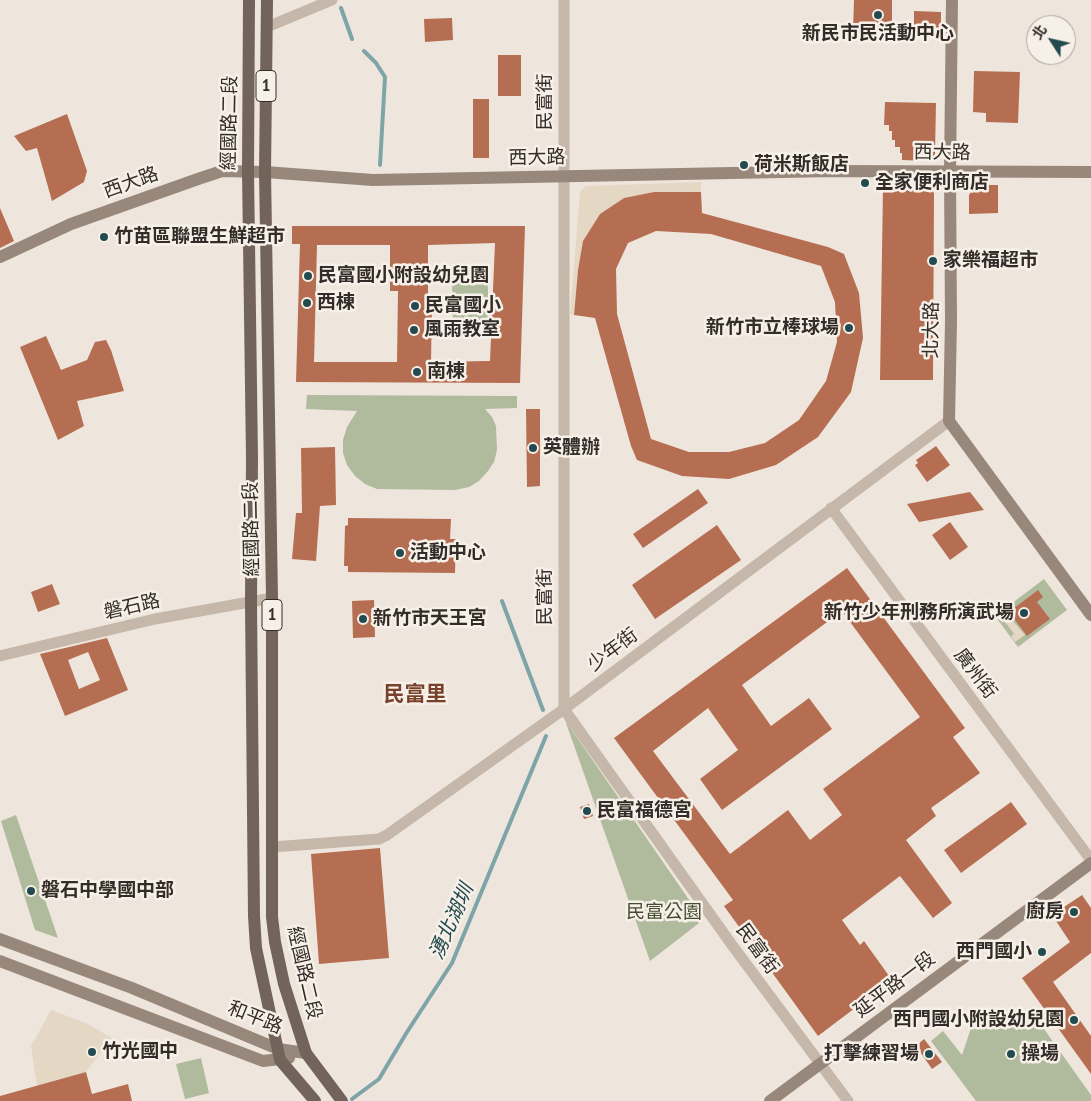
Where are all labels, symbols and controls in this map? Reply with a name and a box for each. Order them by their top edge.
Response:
marker: 新民市民活動中心 [872,9,884,21]
north arrow [1026,15,1076,65]
text: 北 [1028,21,1051,43]
place label: 新民市民活動中心 [802,23,954,45]
road number: 1 [256,70,276,102]
street label: 民富街 [535,74,557,130]
street label: 經國路二段 [218,75,242,171]
street label: 西大路 [913,141,971,165]
street label: 西大路 [508,146,566,170]
place label: 荷米斯飯店 [754,154,849,176]
marker: 荷米斯飯店 [738,159,750,171]
street label: 西大路 [100,163,162,203]
place label: 全家便利商店 [875,172,989,194]
marker: 全家便利商店 [859,177,871,189]
place label: 竹苗區聯盟生鮮超市 [114,226,285,248]
marker: 竹苗區聯盟生鮮超市 [98,231,110,243]
place label: 家樂福超市 [943,250,1038,272]
marker: 家樂福超市 [927,255,939,267]
place label: 民富國小附設幼兒園 [318,265,489,287]
marker: 民富國小附設幼兒園 [302,270,314,282]
place label: 西棟 [317,292,355,314]
place label: 民富國小 [425,295,501,317]
marker: 西棟 [301,297,313,309]
marker: 民富國小 [409,300,421,312]
street label: 北大路 [920,301,944,359]
place label: 新竹市立棒球場 [706,317,839,339]
place label: 風雨教室 [424,319,500,341]
marker: 新竹市立棒球場 [843,322,855,334]
marker: 風雨教室 [408,324,420,336]
place label: 南棟 [427,361,465,383]
marker: 南棟 [411,366,423,378]
place label: 英體辦 [543,437,600,459]
marker: 英體辦 [527,442,539,454]
street label: 經國路二段 [240,481,264,577]
place label: 活動中心 [410,542,486,564]
marker: 活動中心 [394,547,406,559]
street label: 民富街 [535,569,557,625]
street label: 磐石路 [102,589,162,625]
road number: 1 [262,600,282,630]
place label: 新竹少年刑務所演武場 [824,602,1014,624]
marker: 新竹少年刑務所演武場 [1018,607,1030,619]
place label: 新竹市天王宮 [373,608,487,630]
marker: 新竹市天王宮 [357,613,369,625]
street label: 少年街 [583,624,643,676]
street label: 廣州街 [949,644,1001,704]
district label: 民富里 [384,682,446,708]
place label: 民富福德宮 [597,800,692,822]
marker: 民富福德宮 [581,805,593,817]
place label: 磐石中學國中部 [41,880,174,902]
water label: 湧北湖圳 [425,881,479,963]
marker: 磐石中學國中部 [25,885,37,897]
place label: 廚房 [1026,901,1064,923]
park label: 民富公園 [626,902,702,924]
marker: 廚房 [1068,906,1080,918]
street label: 民富街 [731,919,783,979]
street label: 經國路二段 [282,924,326,1022]
place label: 西門國小 [956,941,1032,963]
marker: 西門國小 [1036,946,1048,958]
street label: 延平路一段 [850,947,940,1023]
street label: 和平路 [224,997,286,1039]
place label: 西門國小附設幼兒園 [893,1009,1064,1031]
marker: 西門國小附設幼兒園 [1068,1014,1080,1026]
place label: 竹光國中 [102,1041,178,1063]
place label: 打擊練習場 [824,1043,919,1065]
place label: 操場 [1021,1043,1059,1065]
marker: 竹光國中 [86,1046,98,1058]
marker: 打擊練習場 [923,1048,935,1060]
marker: 操場 [1005,1048,1017,1060]

